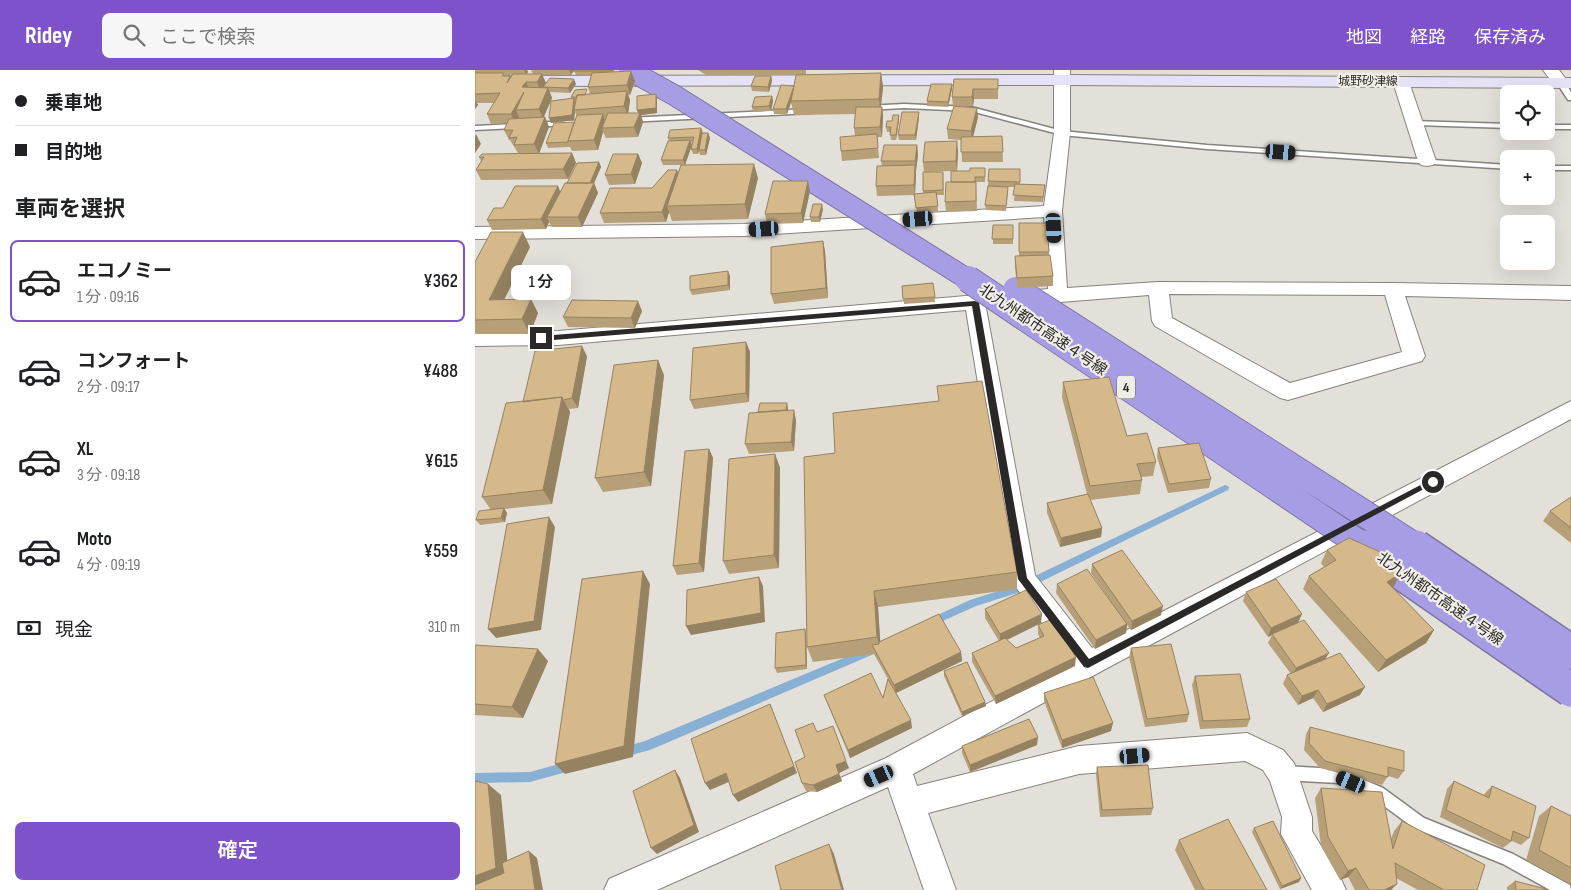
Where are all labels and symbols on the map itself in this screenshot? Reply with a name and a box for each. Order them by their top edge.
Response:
street label: 城野砂津線 [1338,74,1398,89]
car [1265,143,1296,161]
car [902,210,933,228]
car [1045,213,1062,243]
car [748,221,779,237]
callout: 1 分 [511,266,571,300]
street label: 北九州都市高速４号線 [976,280,1110,380]
route end [530,327,552,349]
road number: 4 [1117,376,1135,398]
route start [1422,471,1444,493]
street label: 北九州都市高速４号線 [1373,548,1507,650]
car [1119,747,1150,765]
car [862,763,895,789]
car [1334,769,1367,795]

